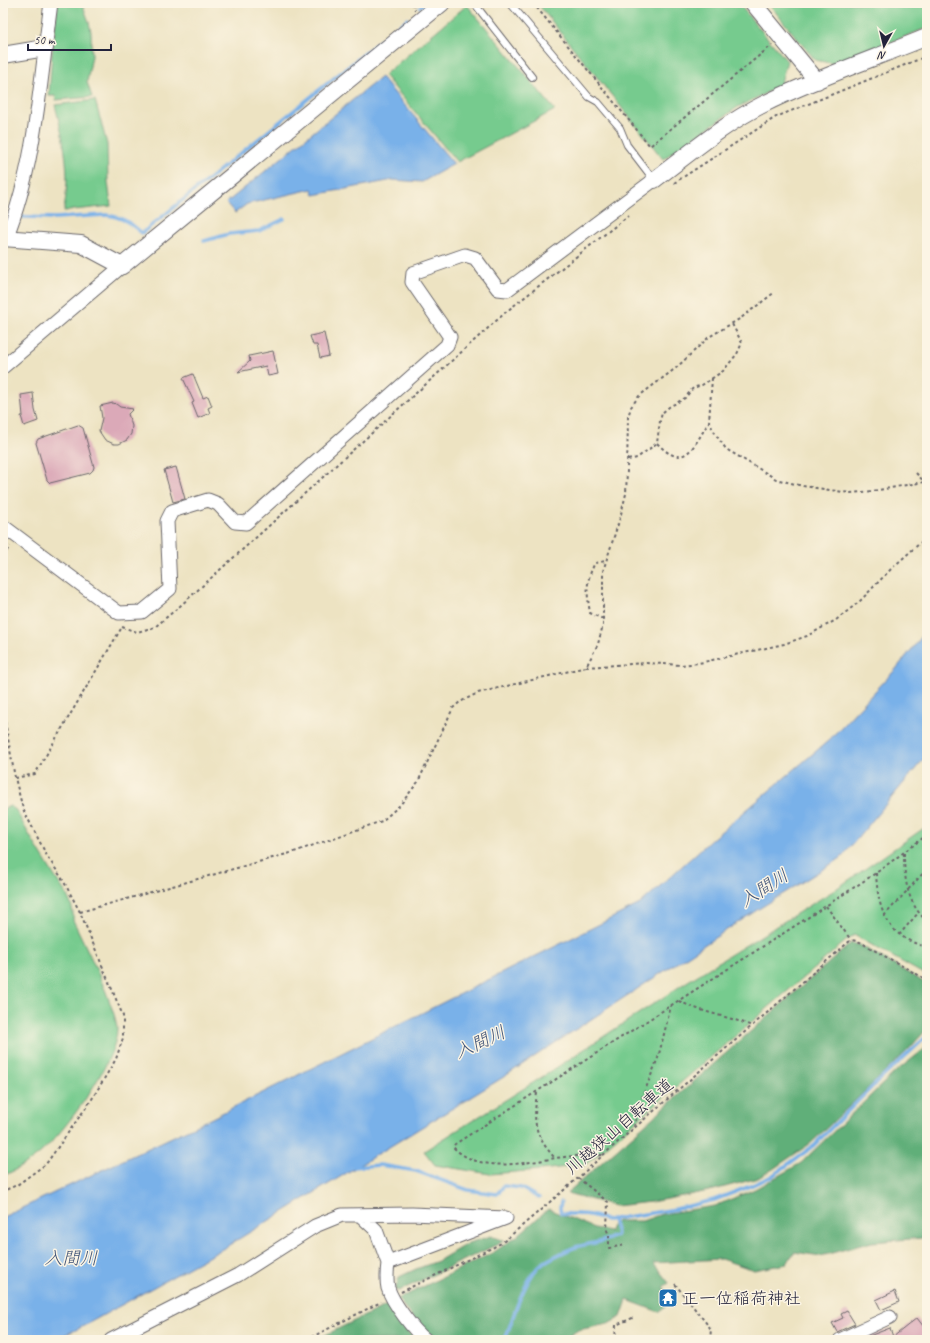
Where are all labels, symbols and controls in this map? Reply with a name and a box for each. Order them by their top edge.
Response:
scale bar [28,26,111,52]
north arrow [864,26,904,66]
text: 50 m [34,32,56,48]
text: N [876,48,887,63]
water label: 入間川 [735,864,793,912]
water label: 入間川 [451,1021,509,1063]
street label: 川越狭山自転車道 [561,1074,678,1179]
water label: 入間川 [44,1247,98,1269]
temple icon: 正一位稲荷神社 [657,1287,679,1309]
place label: 正一位稲荷神社 [682,1288,801,1309]

